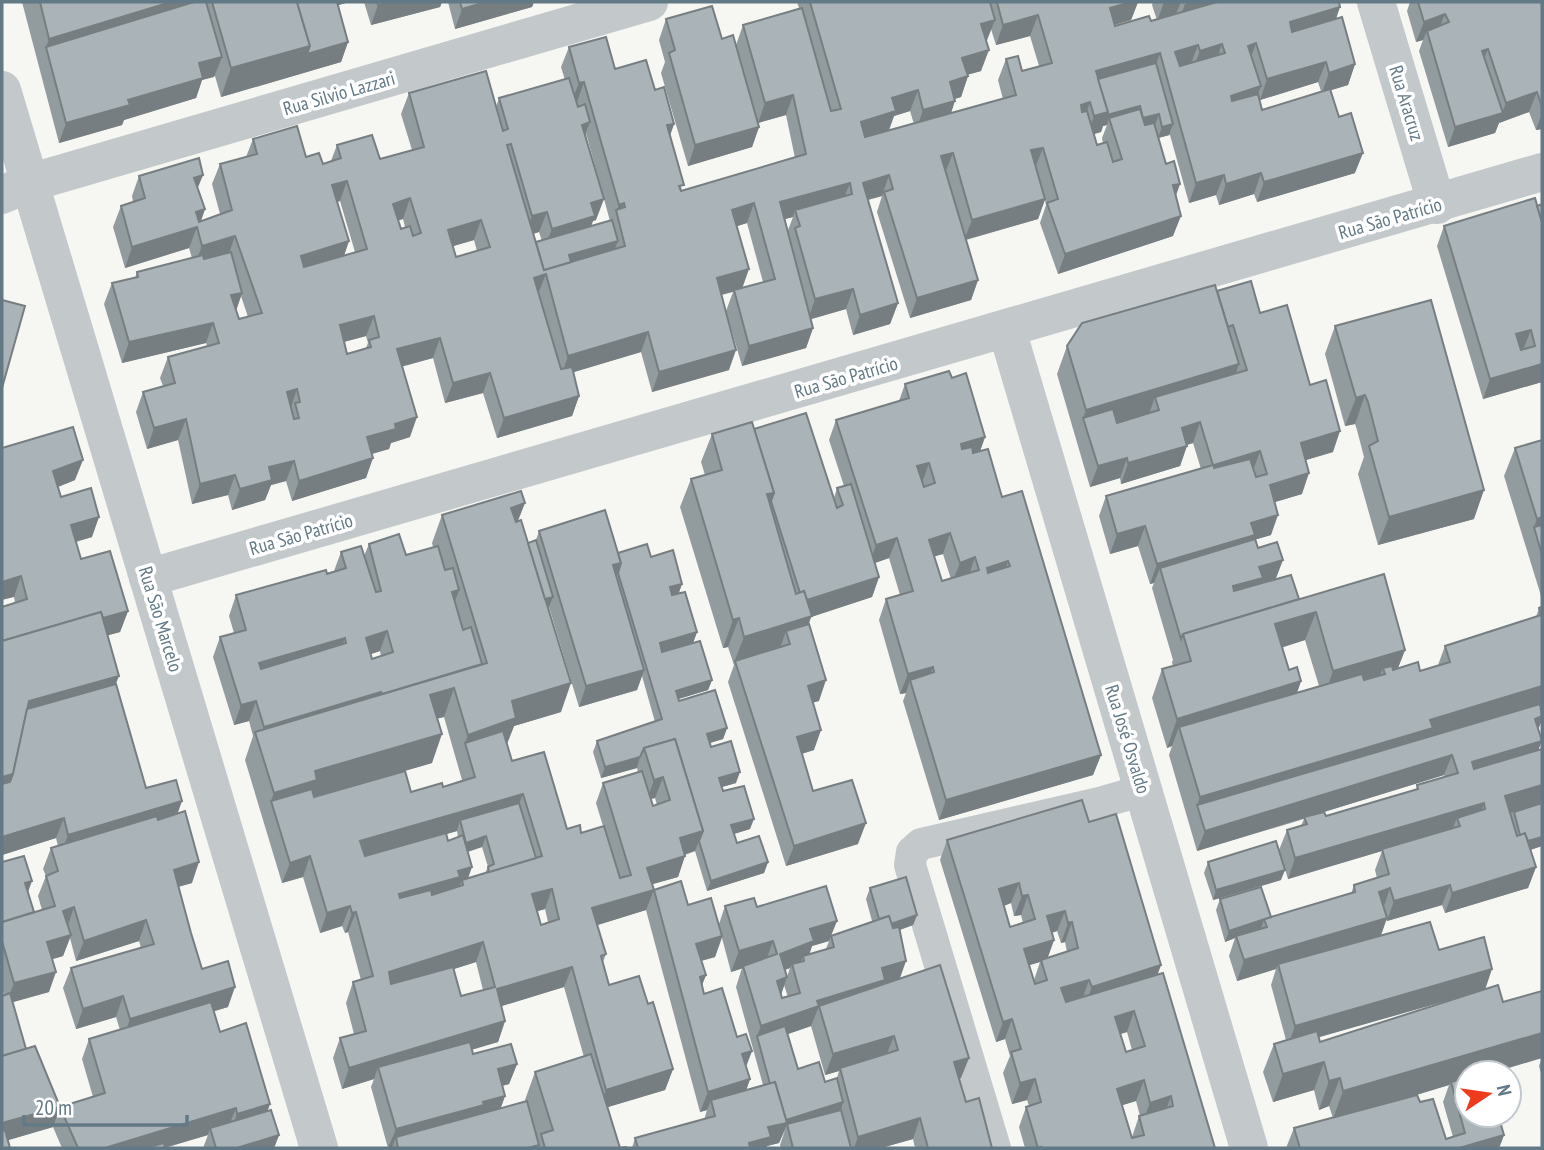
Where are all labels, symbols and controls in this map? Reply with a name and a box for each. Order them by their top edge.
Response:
street label: Rua Aracruz [1384,63,1430,144]
street label: Rua Silvio Lazzari [280,66,398,120]
street label: Rua São Patrício [1336,192,1444,244]
street label: Rua São Patrício [792,351,900,403]
street label: Rua São Patrício [247,508,355,560]
street label: Rua São Marcelo [134,563,188,675]
street label: Rua José Osvaldo [1100,682,1156,796]
north arrow [1453,1059,1523,1129]
text: N [1492,1082,1517,1098]
scale bar [24,1084,187,1128]
text: 20 m [35,1094,72,1121]

